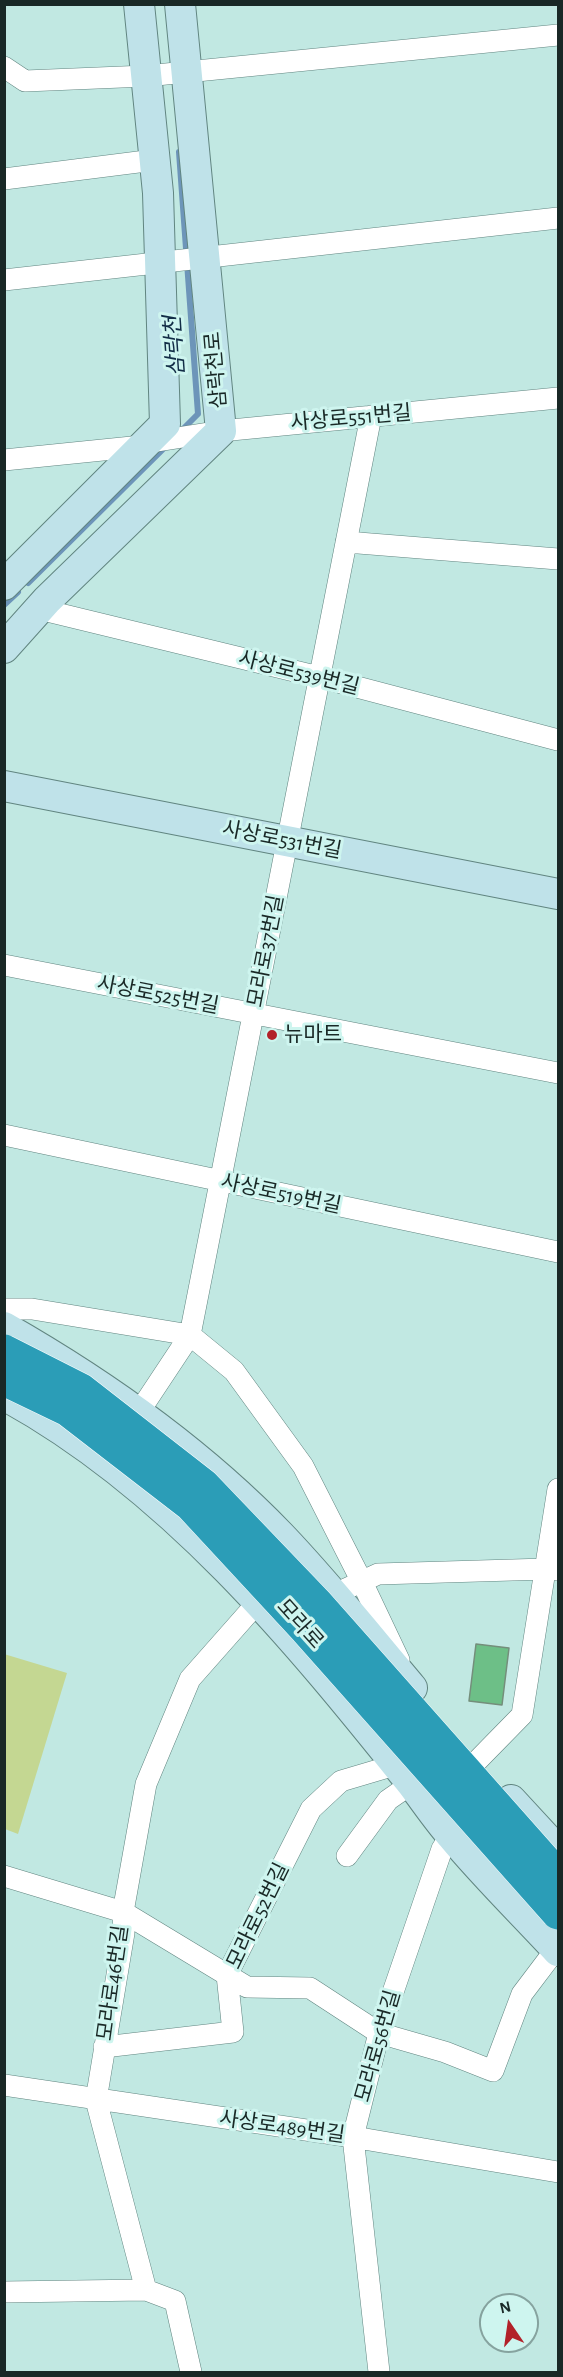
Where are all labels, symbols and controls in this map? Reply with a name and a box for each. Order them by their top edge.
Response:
water label: 삼락천 [160,315,190,377]
street label: 삼락천로 [200,330,232,410]
street label: 사상로551번길 [289,400,413,436]
street label: 사상로539번길 [236,646,362,700]
street label: 사상로531번길 [220,816,344,864]
street label: 모라로37번길 [243,893,289,1009]
street label: 사상로525번길 [95,971,221,1019]
place label: 뉴마트 [284,1022,342,1048]
marker: 뉴마트 [265,1028,279,1042]
street label: 사상로519번길 [218,1169,344,1219]
street label: 모라로 [271,1594,329,1654]
street label: 모라로52번길 [221,1859,295,1973]
street label: 모라로46번길 [92,1924,134,2042]
street label: 모라로56번길 [350,1987,406,2105]
street label: 사상로489번길 [218,2106,346,2148]
north arrow [479,2293,539,2353]
text: N [498,2298,513,2316]

